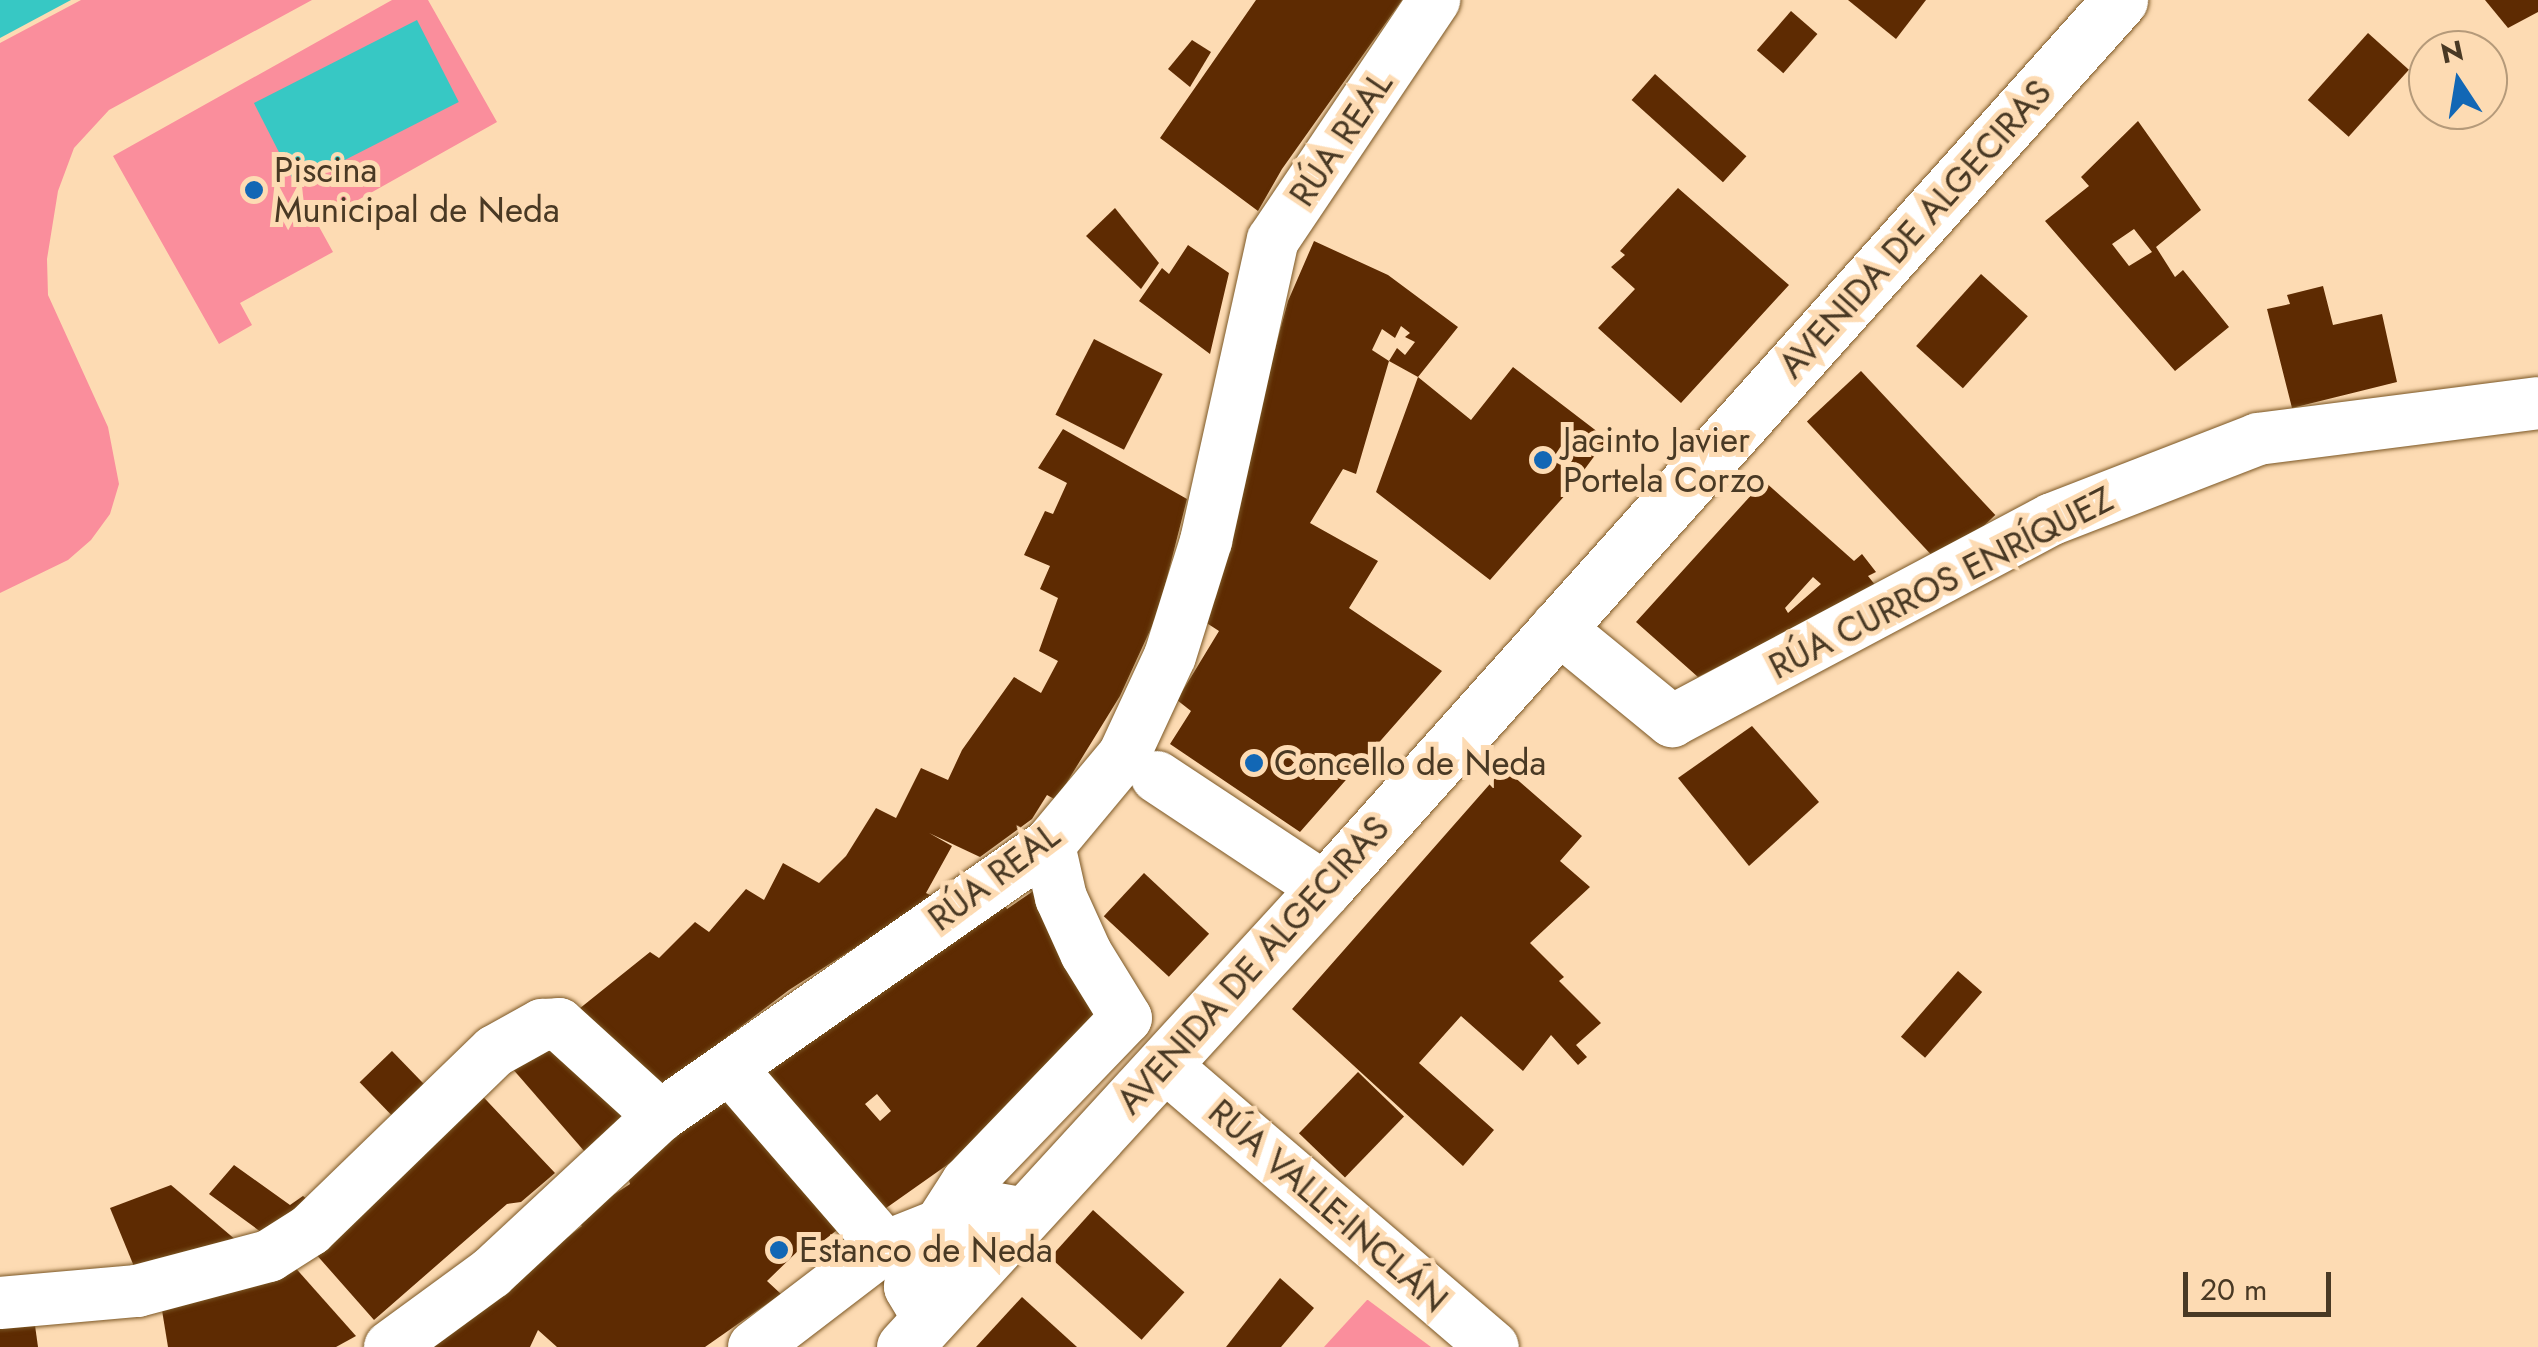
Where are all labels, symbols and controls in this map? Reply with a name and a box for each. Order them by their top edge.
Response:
north arrow [2408,30,2508,130]
text: N [2437,30,2467,74]
street label: RÚA REAL [1281,64,1401,214]
street label: AVENIDA DE ALGECIRAS [1770,71,2060,387]
place label: Piscina Municipal de Neda [274,149,560,231]
marker: Piscina Municipal de Neda [243,179,265,201]
place label: Jacinto Javier Portela Corzo [1563,419,1765,501]
marker: Jacinto Javier Portela Corzo [1532,449,1554,471]
street label: RÚA CURROS ENRÍQUEZ [1762,478,2120,688]
place label: Concello de Neda [1274,742,1546,784]
marker: Concello de Neda [1243,752,1265,774]
street label: AVENIDA DE ALGECIRAS [1108,807,1398,1123]
street label: RÚA REAL [920,814,1068,940]
street label: RÚA VALLE-INCLÁN [1200,1091,1456,1321]
place label: Estanco de Neda [799,1229,1053,1271]
marker: Estanco de Neda [768,1239,790,1261]
scale bar [2188,1252,2336,1314]
text: 20 m [2200,1268,2267,1311]

